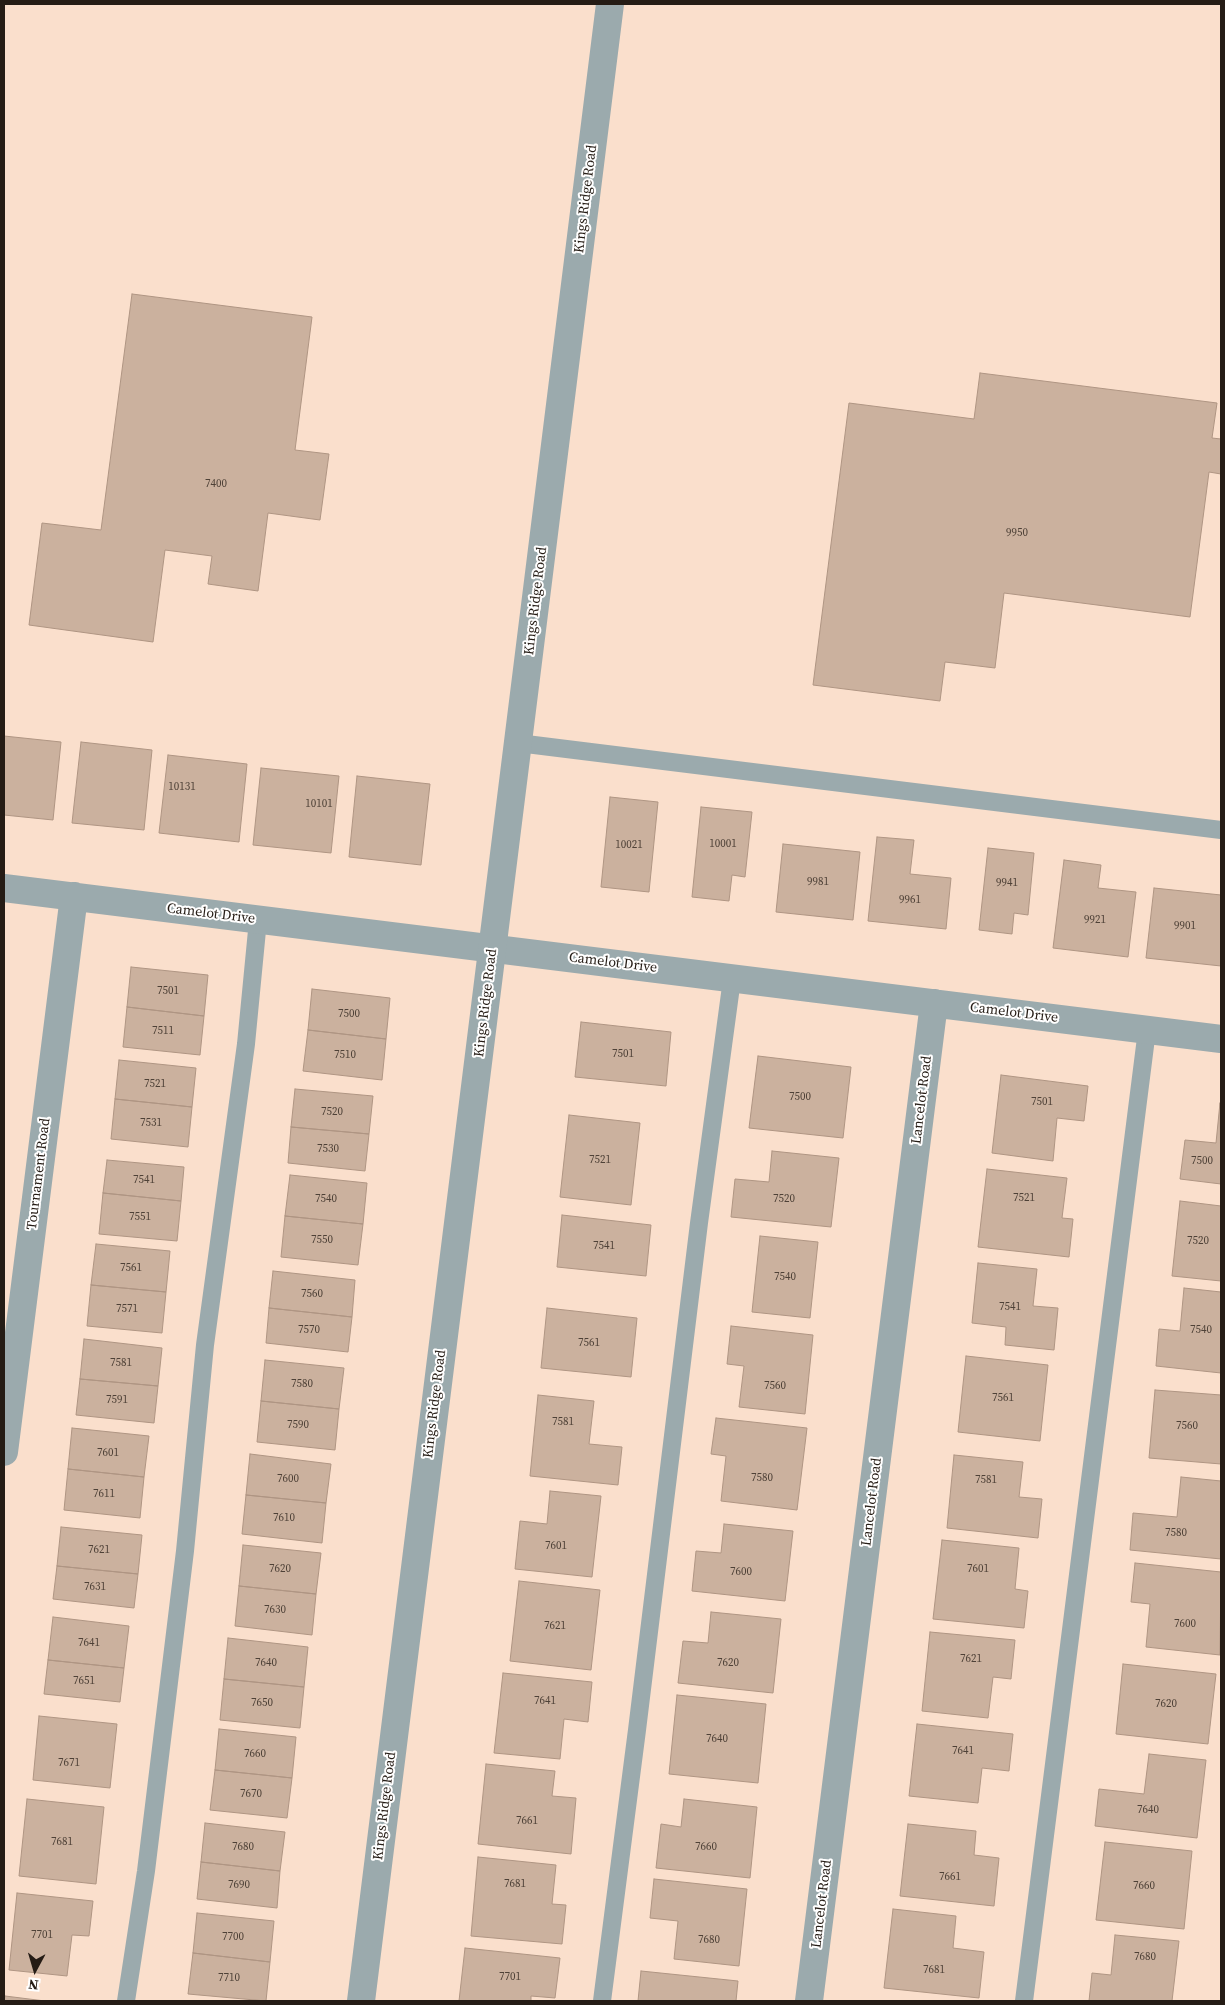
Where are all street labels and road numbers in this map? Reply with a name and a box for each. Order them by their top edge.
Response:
street label: Kings Ridge Road [571,144,601,254]
street label: Kings Ridge Road [521,546,551,656]
street label: Camelot Drive [166,900,256,928]
street label: Kings Ridge Road [471,948,501,1058]
street label: Camelot Drive [568,949,658,977]
street label: Camelot Drive [969,999,1059,1027]
street label: Lancelot Road [908,1055,936,1145]
street label: Tournament Road [24,1117,54,1231]
street label: Kings Ridge Road [420,1349,450,1459]
street label: Lancelot Road [858,1457,886,1547]
street label: Kings Ridge Road [370,1751,400,1861]
street label: Lancelot Road [808,1859,836,1949]

